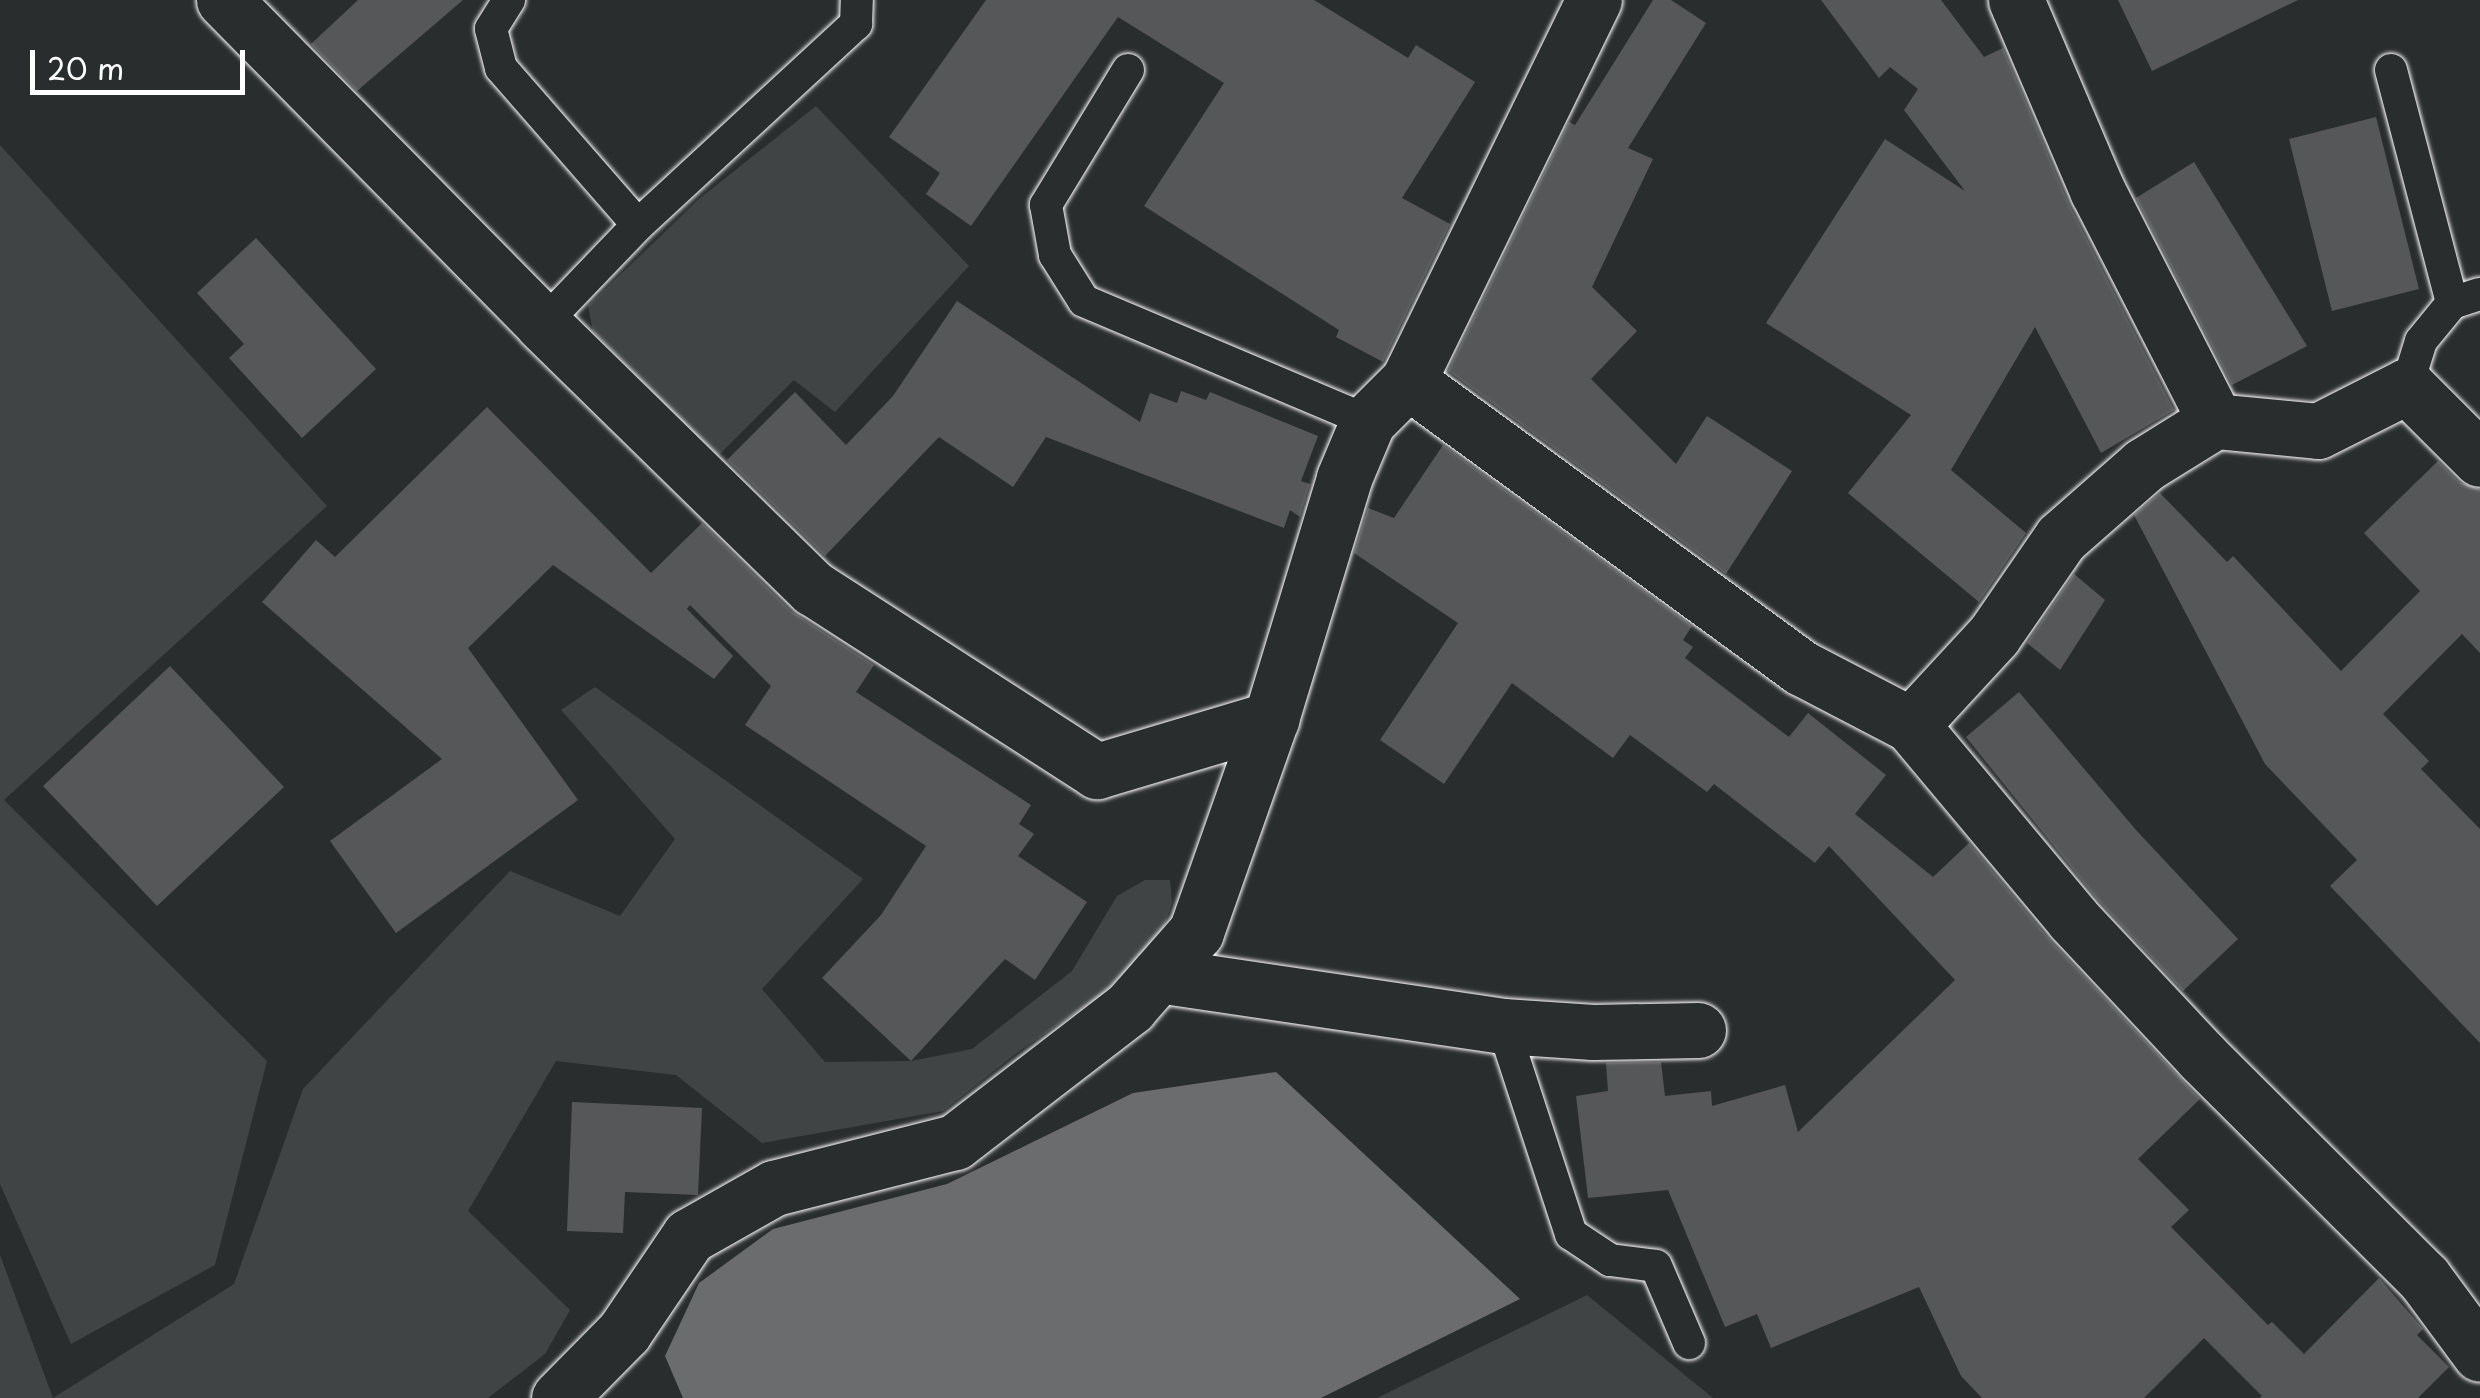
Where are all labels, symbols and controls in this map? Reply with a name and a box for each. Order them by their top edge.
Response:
scale bar [35,30,250,92]
text: 20 m [47,45,124,90]

